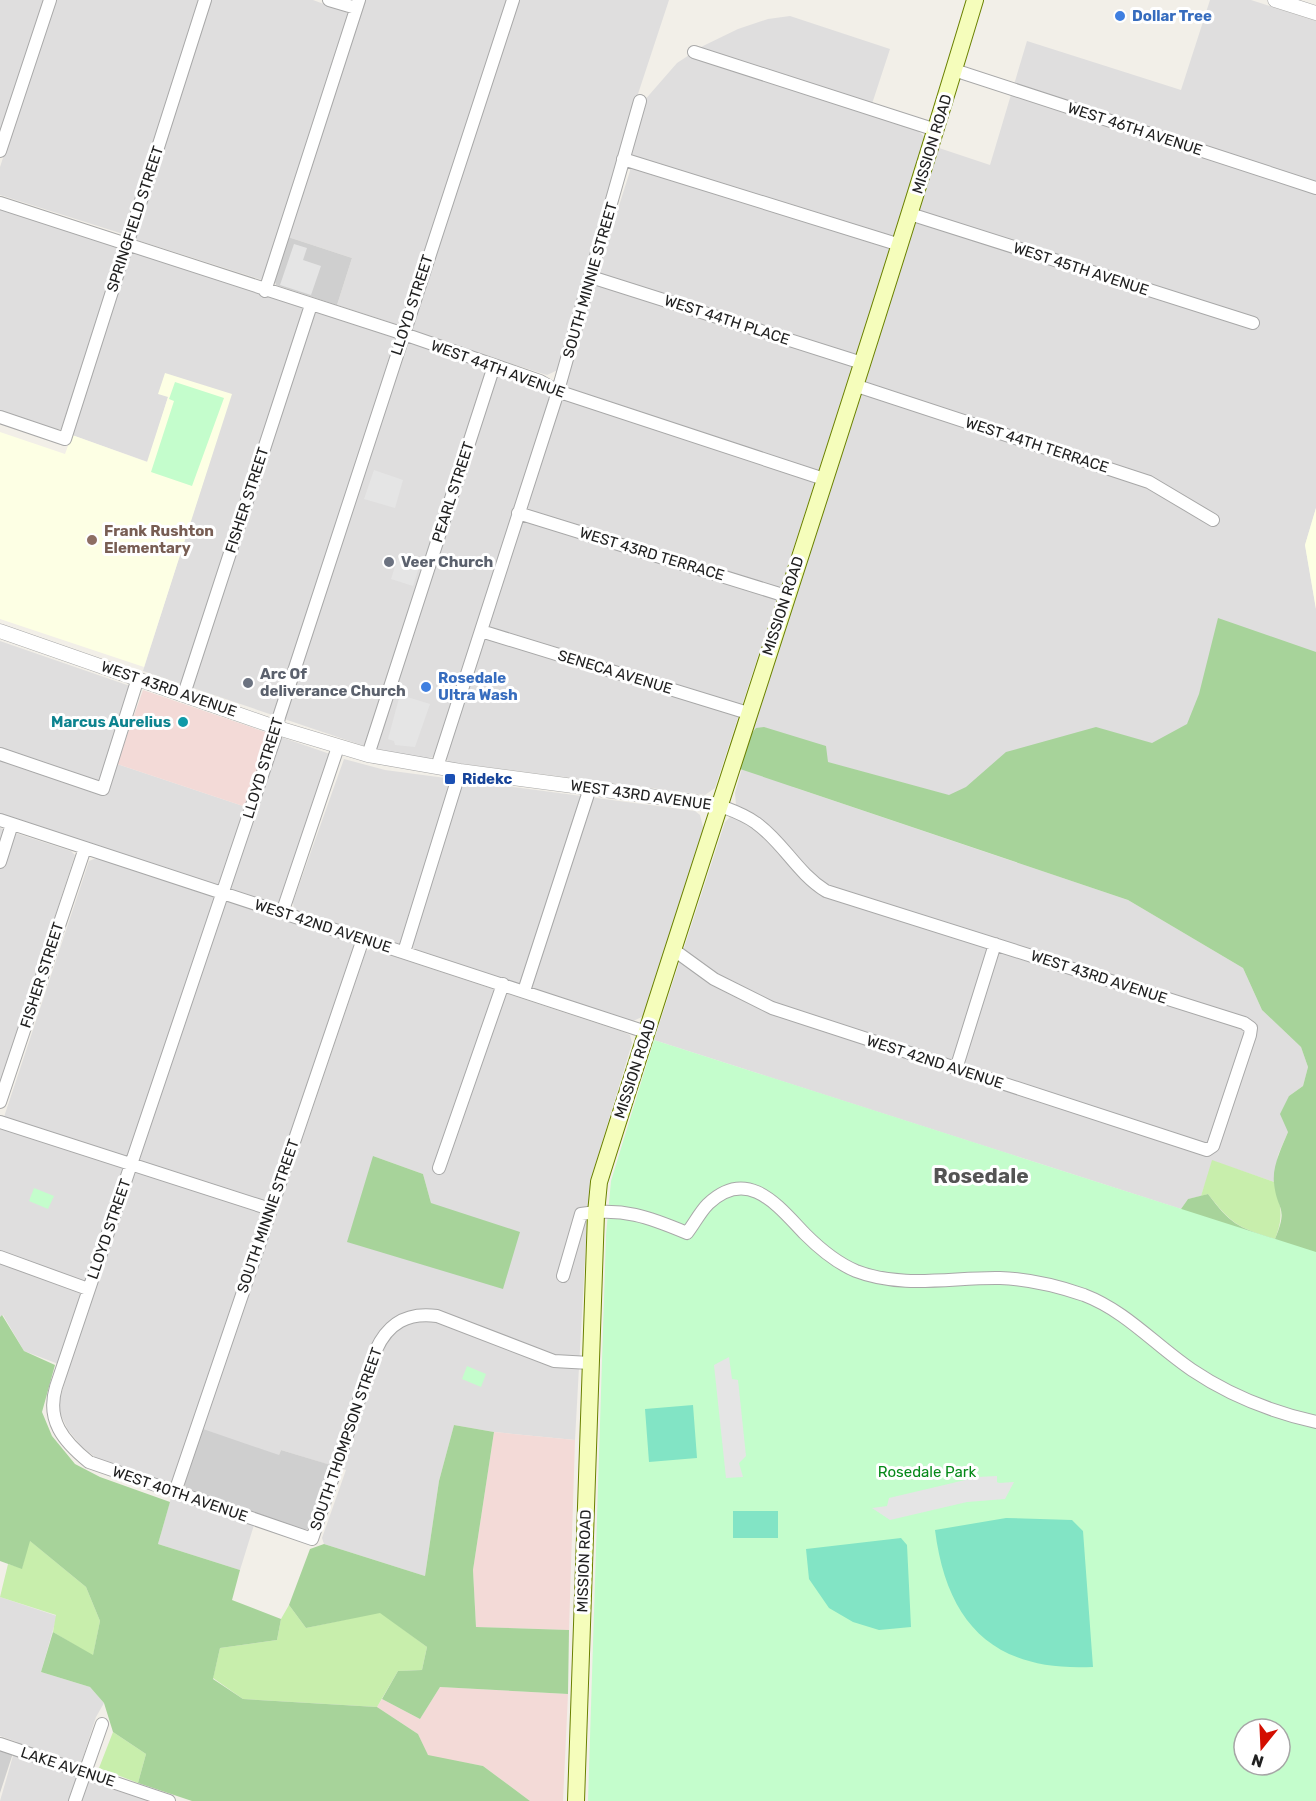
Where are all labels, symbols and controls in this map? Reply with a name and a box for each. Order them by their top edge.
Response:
place label: Dollar Tree [1132,7,1212,25]
marker: Dollar Tree [1113,9,1127,23]
street label: MISSION ROAD [908,92,956,196]
street label: WEST 46TH AVENUE [1065,99,1205,159]
street label: SPRINGFIELD STREET [103,143,167,294]
street label: SOUTH MINNIE STREET [559,200,621,360]
street label: WEST 45TH AVENUE [1011,239,1151,299]
street label: LLOYD STREET [387,252,437,358]
street label: WEST 44TH PLACE [662,291,792,349]
street label: WEST 44TH AVENUE [428,336,568,402]
street label: WEST 44TH TERRACE [963,413,1111,477]
street label: PEARL STREET [428,439,478,545]
street label: FISHER STREET [221,445,273,555]
place label: Frank Rushton Elementary [104,522,214,557]
street label: WEST 43RD TERRACE [577,523,727,585]
marker: Frank Rushton Elementary [85,533,99,547]
place label: Veer Church [401,553,493,571]
street label: MISSION ROAD [758,554,808,658]
marker: Veer Church [382,555,396,569]
street label: SENECA AVENUE [556,646,674,698]
street label: WEST 43RD AVENUE [99,657,239,721]
place label: Arc Of deliverance Church [260,665,406,700]
place label: Rosedale Ultra Wash [438,669,518,704]
marker: Arc Of deliverance Church [241,676,255,690]
marker: Rosedale Ultra Wash [419,680,433,694]
place label: Marcus Aurelius [51,713,171,731]
marker: Marcus Aurelius [176,715,190,729]
street label: LLOYD STREET [239,715,287,821]
place label: Ridekc [462,770,512,788]
marker: Ridekc [443,772,457,786]
street label: WEST 43RD AVENUE [569,776,713,814]
street label: WEST 42ND AVENUE [252,895,394,957]
street label: FISHER STREET [16,920,68,1030]
street label: WEST 43RD AVENUE [1029,946,1169,1008]
street label: MISSION ROAD [610,1017,660,1121]
street label: WEST 42ND AVENUE [864,1031,1006,1093]
street label: SOUTH MINNIE STREET [233,1136,303,1295]
district label: Rosedale [933,1163,1029,1188]
street label: LLOYD STREET [83,1176,135,1281]
street label: SOUTH THOMPSON STREET [306,1345,386,1533]
street label: WEST 40TH AVENUE [110,1462,250,1526]
park label: Rosedale Park [878,1463,977,1481]
street label: MISSION ROAD [573,1509,595,1613]
north arrow [1232,1717,1292,1777]
street label: LAKE AVENUE [19,1743,117,1791]
text: N [1249,1750,1266,1772]

